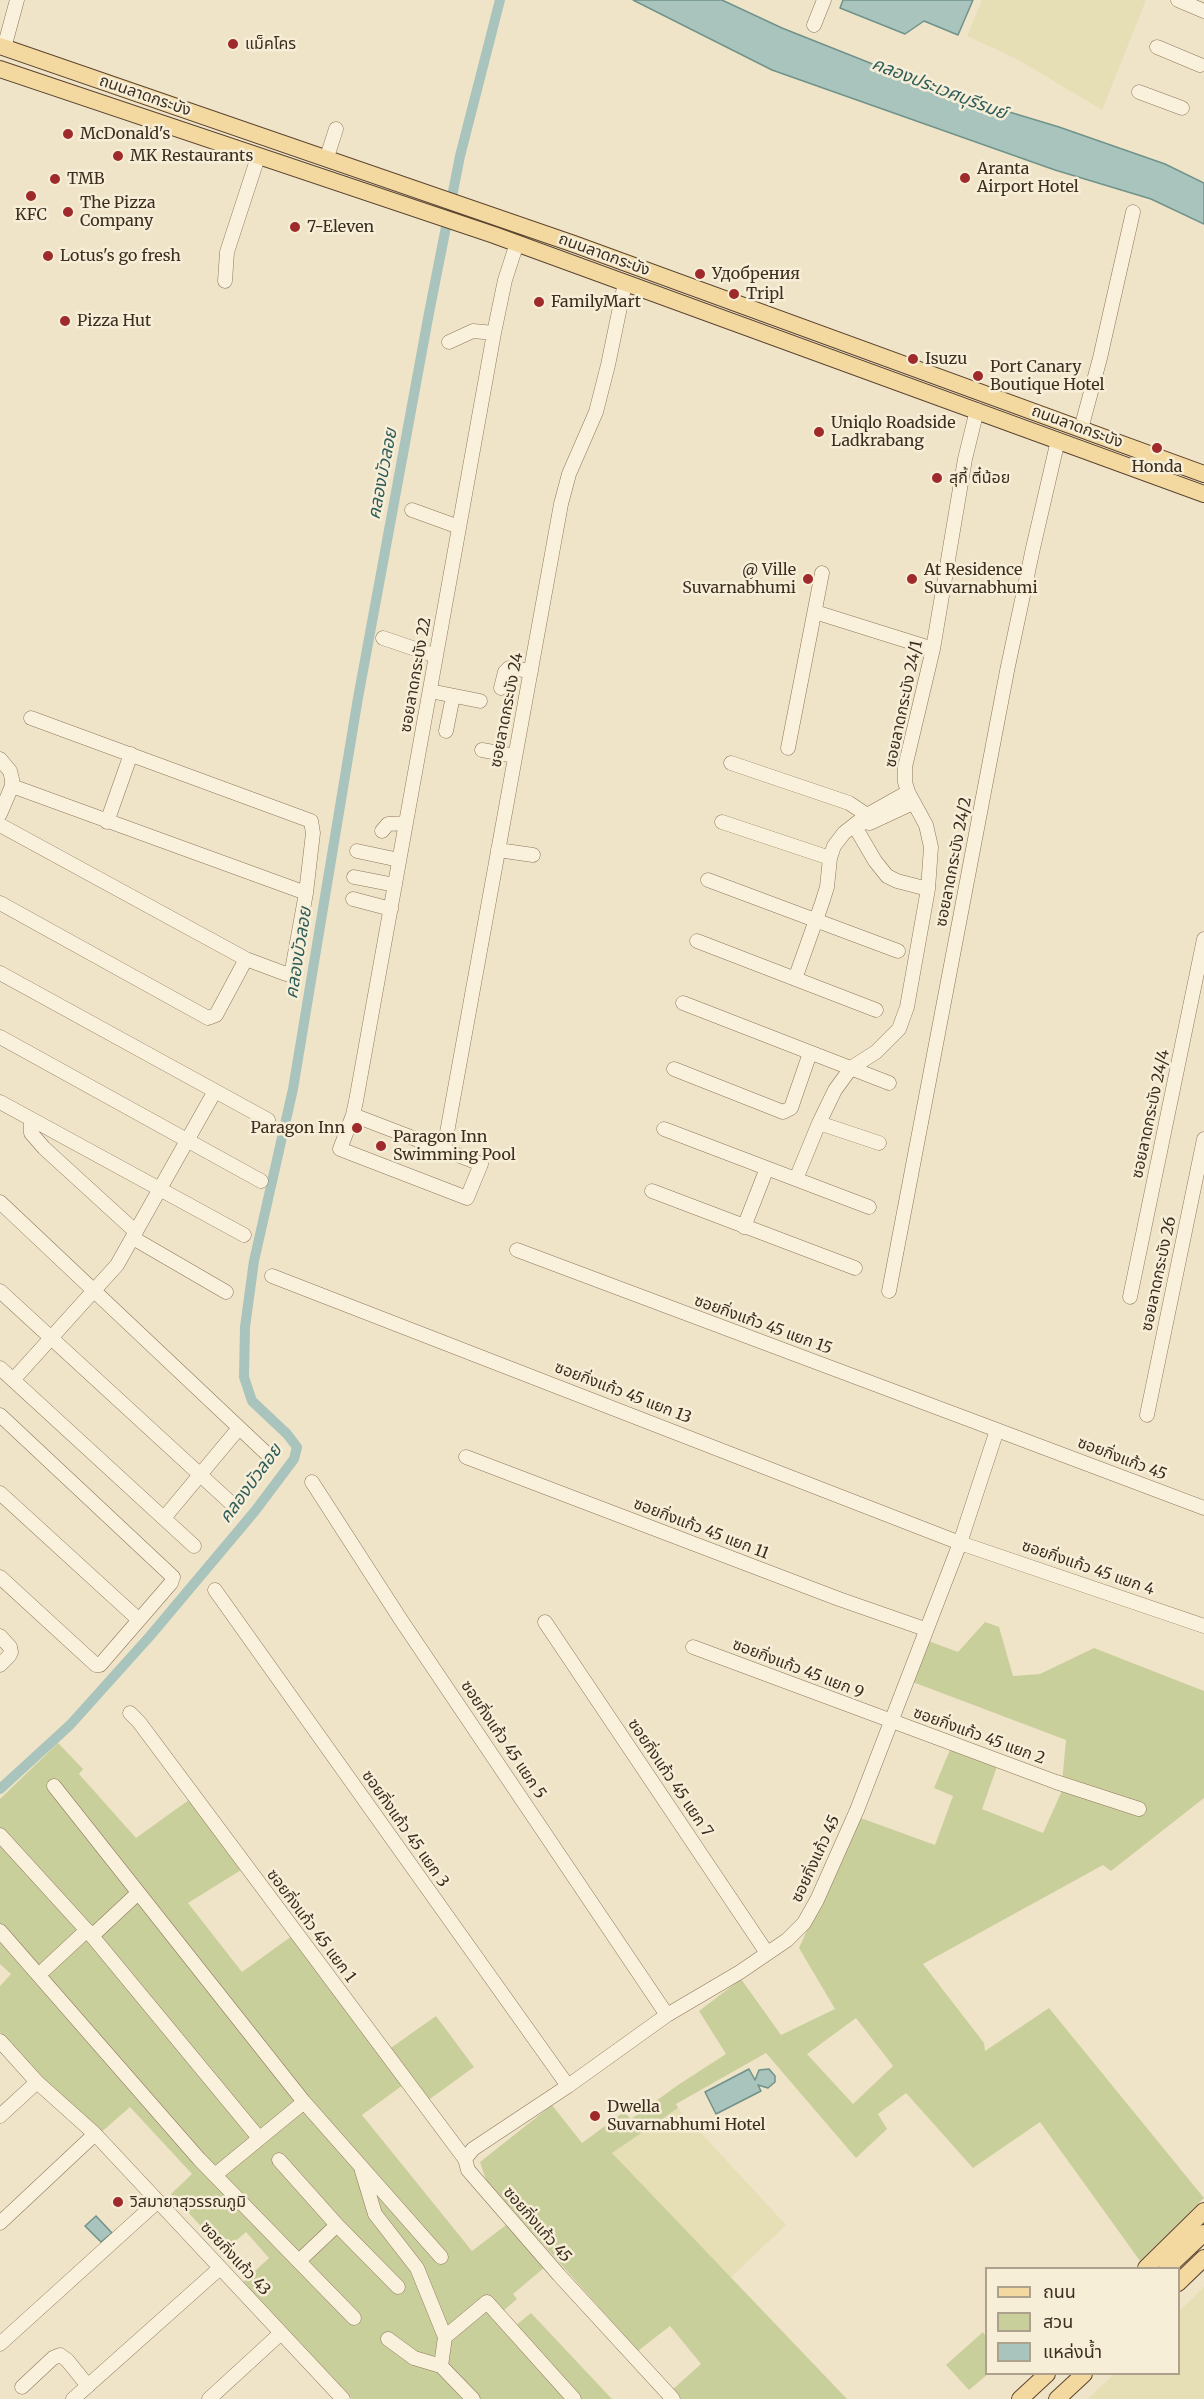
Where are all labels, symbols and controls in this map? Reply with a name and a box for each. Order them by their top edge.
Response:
place label: แม็คโคร [245,34,296,54]
marker: แม็คโคร [226,37,240,51]
water label: คลองประเวศบุรีรมย์ [869,53,1009,125]
street label: ถนนลาดกระบัง [97,71,193,121]
place label: McDonald's [80,124,170,144]
marker: McDonald's [61,127,75,141]
place label: MK Restaurants [130,146,253,166]
marker: MK Restaurants [111,149,125,163]
place label: Aranta Airport Hotel [977,159,1079,197]
place label: TMB [67,169,105,189]
marker: Aranta Airport Hotel [958,171,972,185]
marker: TMB [48,172,62,186]
marker: KFC [24,189,38,203]
place label: The Pizza Company [80,193,156,231]
place label: KFC [15,205,47,225]
marker: The Pizza Company [61,205,75,219]
place label: 7-Eleven [307,217,374,237]
marker: 7-Eleven [288,220,302,234]
street label: ถนนลาดกระบัง [556,230,652,280]
place label: Lotus's go fresh [60,246,181,266]
marker: Lotus's go fresh [41,249,55,263]
place label: Удобрения [712,264,800,284]
marker: Удобрения [693,267,707,281]
place label: Tripl [746,284,784,304]
marker: Tripl [727,287,741,301]
place label: FamilyMart [551,292,641,312]
marker: FamilyMart [532,295,546,309]
place label: Pizza Hut [77,311,151,331]
marker: Pizza Hut [58,314,72,328]
place label: Isuzu [925,349,967,369]
marker: Isuzu [906,352,920,366]
place label: Port Canary Boutique Hotel [990,357,1104,395]
marker: Port Canary Boutique Hotel [971,369,985,383]
street label: ถนนลาดกระบัง [1029,402,1125,452]
place label: Uniqlo Roadside Ladkrabang [831,413,955,451]
marker: Uniqlo Roadside Ladkrabang [812,425,826,439]
water label: คลองบัวลอย [364,427,402,521]
marker: Honda [1150,441,1164,455]
place label: Honda [1132,457,1182,477]
place label: สุกี้ ตี๋น้อย [949,468,1010,488]
marker: สุกี้ ตี๋น้อย [930,471,944,485]
place label: @ Ville Suvarnabhumi [682,560,796,598]
place label: At Residence Suvarnabhumi [924,560,1038,598]
marker: @ Ville Suvarnabhumi [801,572,815,586]
marker: At Residence Suvarnabhumi [905,572,919,586]
street label: ซอยลาดกระบัง 22 [396,616,436,734]
street label: ซอยลาดกระบัง 24/1 [881,639,927,769]
street label: ซอยลาดกระบัง 24 [486,651,528,769]
street label: ซอยลาดกระบัง 24/2 [932,795,976,929]
water label: คลองบัวลอย [281,906,317,1000]
street label: ซอยลาดกระบัง 24/4 [1128,1048,1174,1180]
place label: Paragon Inn [251,1118,345,1138]
marker: Paragon Inn [350,1121,364,1135]
place label: Paragon Inn Swimming Pool [393,1127,516,1165]
marker: Paragon Inn Swimming Pool [374,1139,388,1153]
street label: ซอยลาดกระบัง 26 [1137,1215,1181,1333]
street label: ซอยกิ่งแก้ว 45 แยก 15 [691,1291,835,1359]
street label: ซอยกิ่งแก้ว 45 แยก 13 [552,1358,694,1428]
street label: ซอยกิ่งแก้ว 45 [1075,1433,1169,1485]
water label: คลองบัวลอย [215,1440,287,1528]
street label: ซอยกิ่งแก้ว 45 แยก 11 [631,1494,771,1564]
street label: ซอยกิ่งแก้ว 45 แยก 4 [1019,1536,1157,1600]
street label: ซอยกิ่งแก้ว 45 แยก 9 [730,1635,866,1703]
street label: ซอยกิ่งแก้ว 45 แยก 5 [456,1677,550,1803]
street label: ซอยกิ่งแก้ว 45 แยก 2 [911,1703,1047,1769]
street label: ซอยกิ่งแก้ว 45 แยก 7 [623,1715,717,1841]
street label: ซอยกิ่งแก้ว 45 แยก 3 [357,1767,453,1891]
street label: ซอยกิ่งแก้ว 45 [787,1812,845,1906]
street label: ซอยกิ่งแก้ว 45 แยก 1 [262,1866,360,1986]
place label: Dwella Suvarnabhumi Hotel [607,2097,766,2135]
marker: Dwella Suvarnabhumi Hotel [588,2109,602,2123]
street label: ซอยกิ่งแก้ว 45 [499,2183,575,2267]
place label: วิสมายาสุวรรณภูมิ [130,2192,246,2212]
marker: วิสมายาสุวรรณภูมิ [111,2195,125,2209]
street label: ซอยกิ่งแก้ว 43 [196,2218,274,2300]
legend [985,2267,1180,2375]
text: ถนน [1043,2280,1076,2303]
text: สวน [1043,2310,1073,2333]
text: แหล่งน้ำ [1043,2340,1102,2363]

